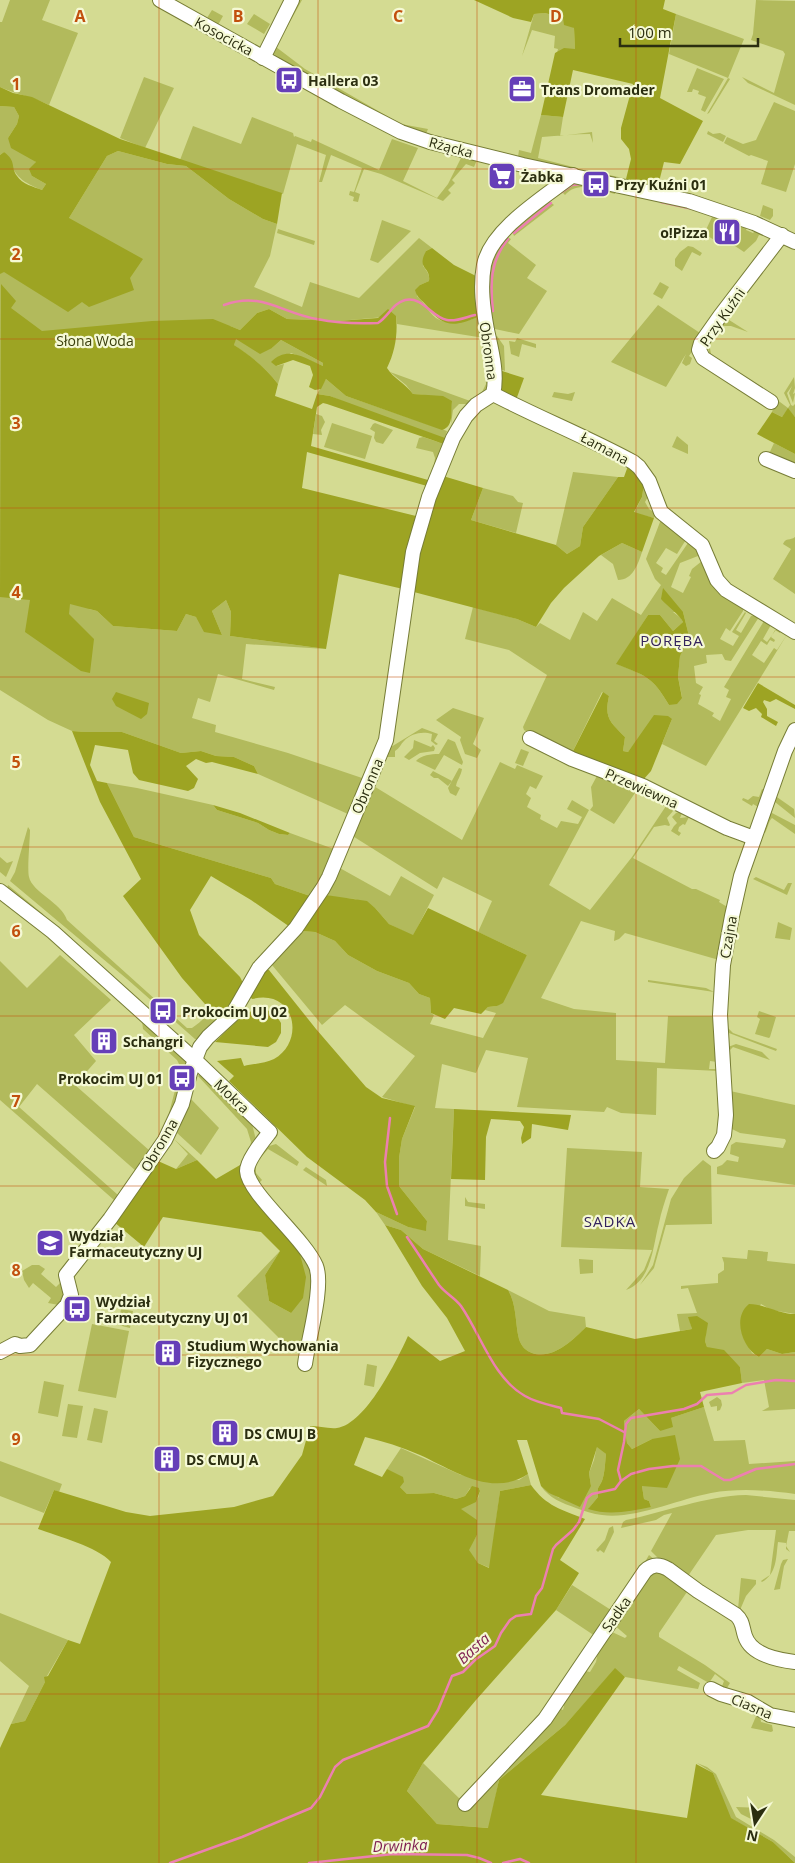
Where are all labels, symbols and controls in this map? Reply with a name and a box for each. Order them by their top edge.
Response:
text: A [74,5,86,27]
text: B [233,5,243,27]
text: C [393,5,403,27]
text: D [550,5,562,27]
street label: Kosocicka [191,12,257,60]
scale bar [620,15,758,47]
text: 100 m [628,22,672,42]
bus stop icon: Hallera 03 [274,65,304,95]
place label: Hallera 03 [308,71,378,90]
text: 1 [11,73,21,95]
office icon: Trans Dromader [507,74,537,104]
place label: Trans Dromader [541,80,655,99]
street label: Rżącka [427,132,475,162]
supermarket icon: Żabka [487,161,517,191]
place label: Żabka [521,167,564,186]
bus stop icon: Przy Kuźni 01 [581,169,611,199]
place label: Przy Kuźni 01 [615,175,707,194]
restaurant icon: o!Pizza [712,217,742,247]
place label: o!Pizza [660,223,708,242]
text: 2 [11,243,21,265]
street label: Przy Kuźni [695,284,749,350]
street label: Obronna [476,321,502,381]
park label: Słona Woda [56,331,134,350]
text: 3 [11,412,21,434]
street label: Łamana [577,427,633,469]
text: 4 [11,581,21,603]
district label: PORĘBA [640,630,704,650]
text: 5 [11,751,21,773]
street label: Obronna [347,755,387,817]
street label: Przewiewna [602,763,682,813]
street label: Czajna [715,914,741,960]
text: 6 [11,920,21,942]
bus stop icon: Prokocim UJ 02 [148,996,178,1026]
place label: Prokocim UJ 02 [182,1002,287,1021]
building icon: Schangri [89,1026,119,1056]
place label: Schangri [123,1032,183,1051]
bus stop icon: Prokocim UJ 01 [167,1063,197,1093]
place label: Prokocim UJ 01 [58,1069,163,1088]
street label: Mokra [210,1075,254,1117]
text: 7 [11,1090,21,1112]
street label: Obronna [136,1115,182,1175]
district label: SADKA [584,1211,636,1231]
place label: Wydział Farmaceutyczny UJ [69,1226,202,1261]
school or university icon: Wydział Farmaceutyczny UJ [35,1228,65,1258]
text: 8 [11,1259,21,1281]
place label: Wydział Farmaceutyczny UJ 01 [96,1292,249,1327]
bus stop icon: Wydział Farmaceutyczny UJ 01 [62,1294,92,1324]
place label: Studium Wychowania Fizycznego [187,1336,339,1371]
building icon: Studium Wychowania Fizycznego [153,1338,183,1368]
building icon: DS CMUJ B [210,1418,240,1448]
place label: DS CMUJ B [244,1424,316,1443]
text: 9 [11,1428,21,1450]
building icon: DS CMUJ A [152,1444,182,1474]
place label: DS CMUJ A [186,1450,259,1469]
street label: Sadka [597,1593,635,1635]
water label: Basta [452,1628,494,1668]
street label: Ciasna [728,1689,776,1723]
north arrow [730,1798,780,1848]
text: N [745,1826,760,1847]
water label: Drwinka [372,1834,428,1856]

